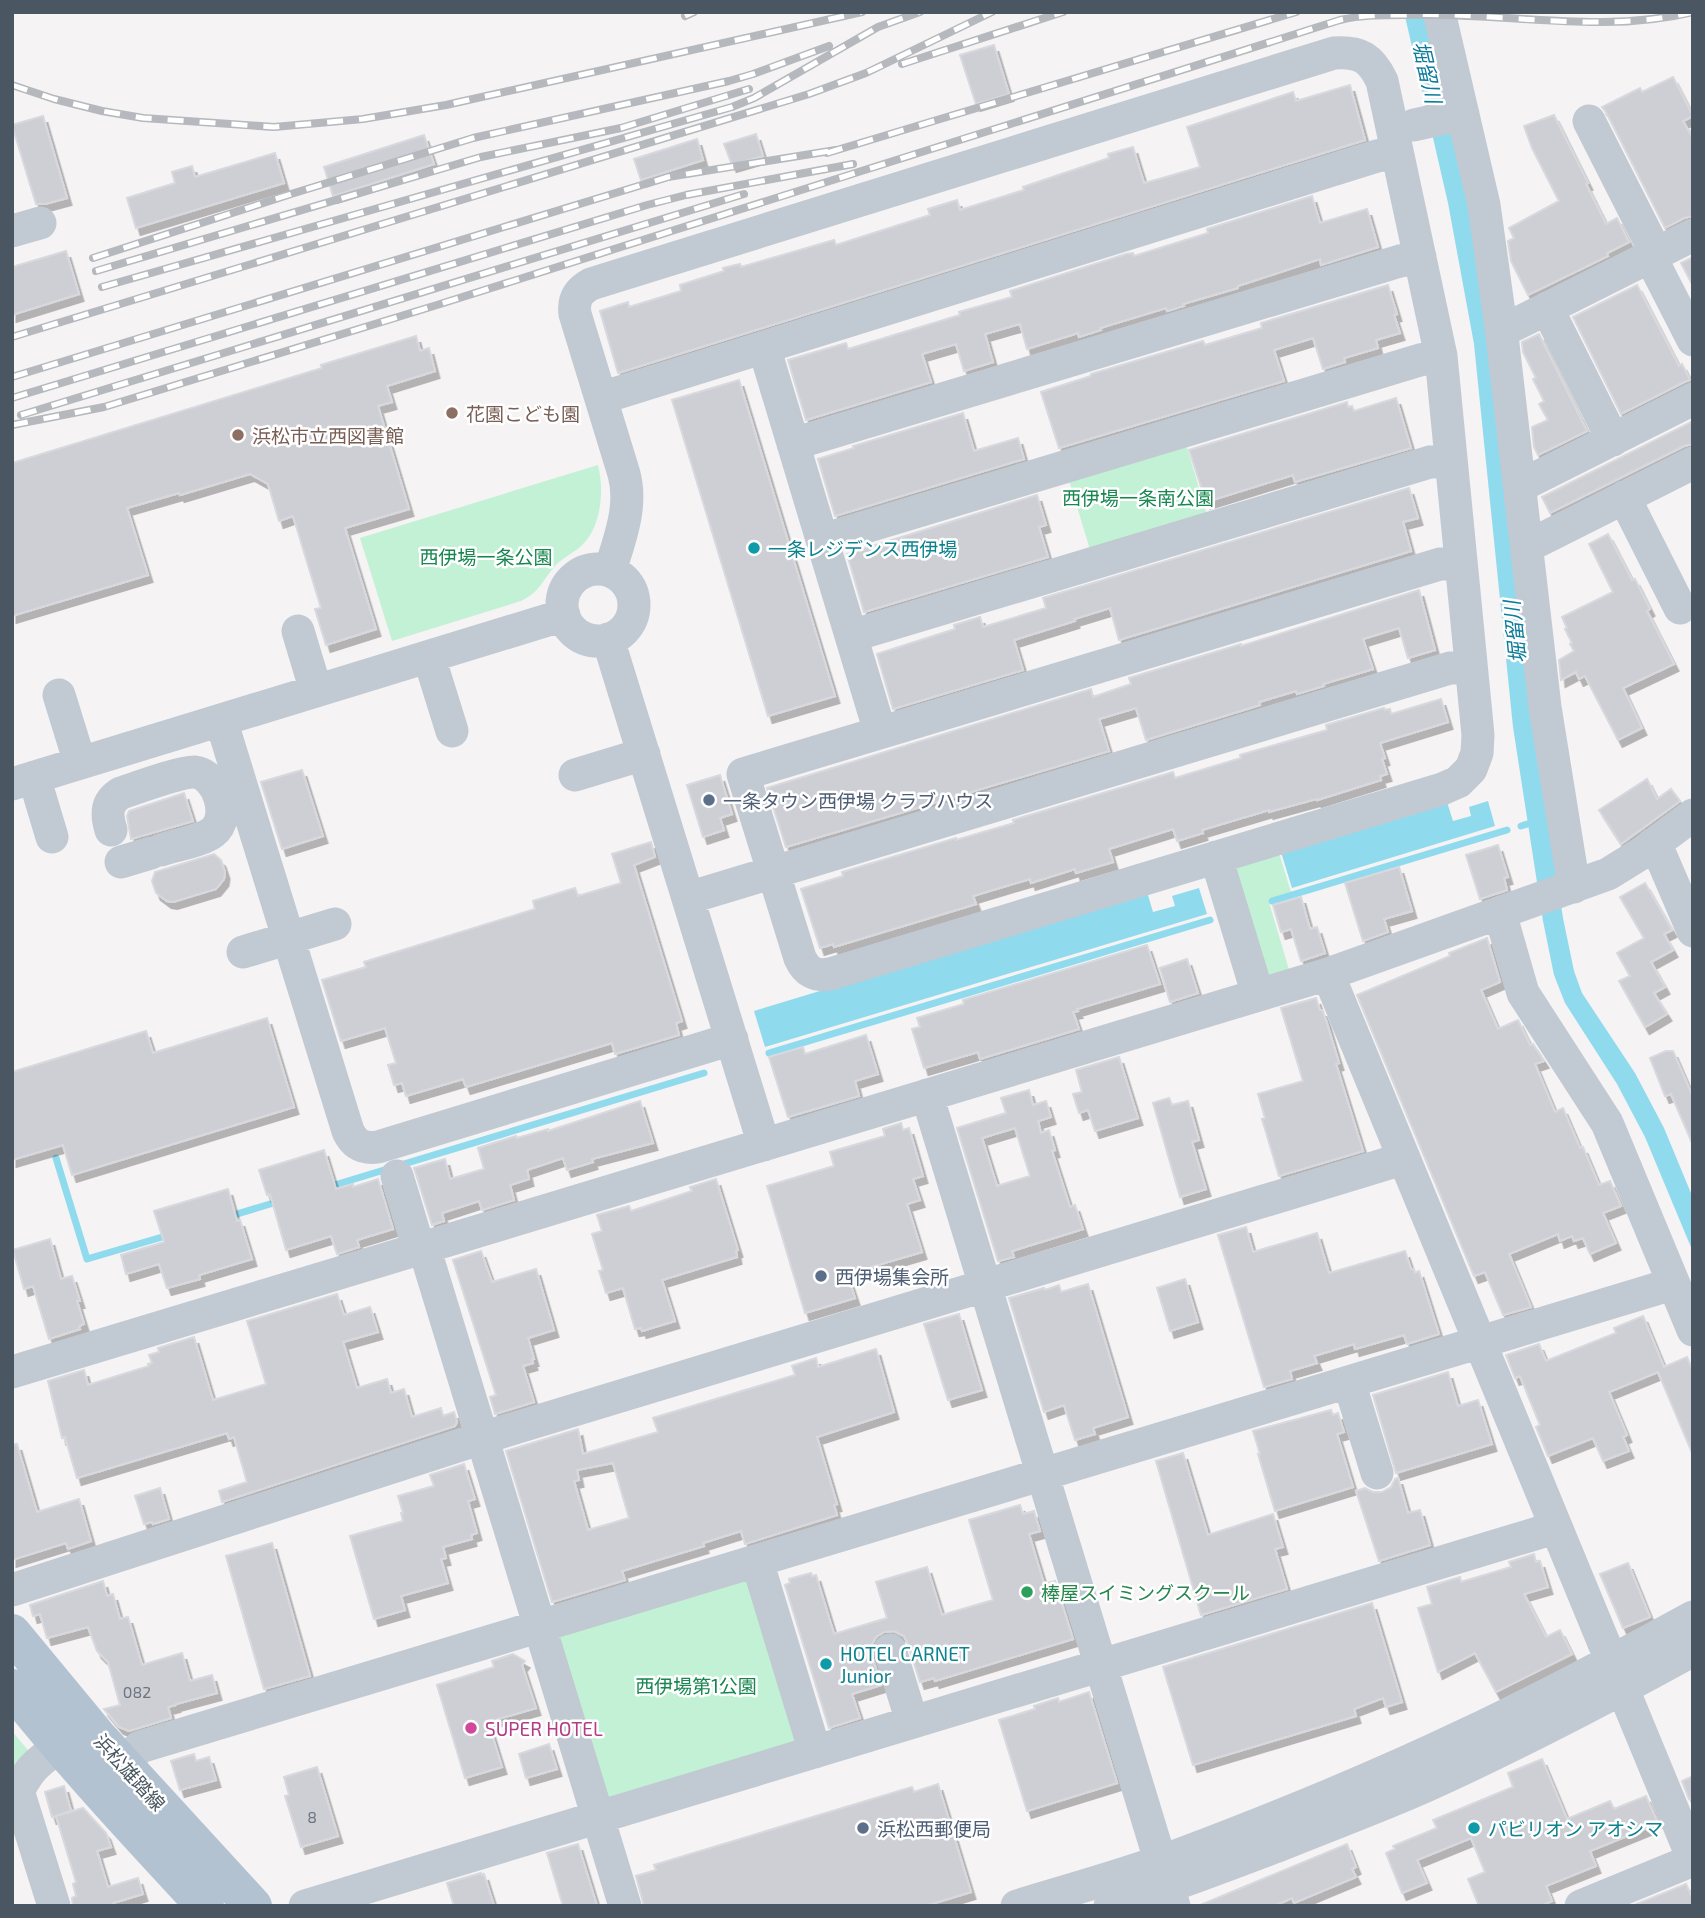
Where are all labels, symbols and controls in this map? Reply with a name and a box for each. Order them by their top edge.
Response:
water label: 堀留川 [1409,38,1448,107]
place label: 花園こども園 [466,402,580,425]
marker: 花園こども園 [444,405,460,421]
place label: 浜松市立西図書館 [252,424,404,447]
marker: 浜松市立西図書館 [230,427,246,443]
park label: 西伊場一条南公園 [1062,486,1214,509]
place label: 一条レジデンス西伊場 [768,537,958,560]
marker: 一条レジデンス西伊場 [746,540,762,556]
park label: 西伊場一条公園 [419,545,553,568]
water label: 堀留川 [1498,597,1530,665]
place label: 一条タウン西伊場 クラブハウス [723,789,993,812]
marker: 一条タウン西伊場 クラブハウス [701,792,717,808]
place label: 西伊場集会所 [835,1265,949,1288]
marker: 西伊場集会所 [813,1268,829,1284]
place label: 棒屋スイミングスクール [1041,1581,1250,1604]
marker: 棒屋スイミングスクール [1019,1584,1035,1600]
place label: HOTEL CARNET Junior [840,1642,970,1687]
marker: HOTEL CARNET Junior [818,1656,834,1672]
park label: 西伊場第1公園 [635,1674,757,1697]
house number: 082 [123,1682,151,1701]
place label: SUPER HOTEL [485,1717,603,1740]
marker: SUPER HOTEL [463,1720,479,1736]
street label: 浜松雄踏線 [90,1729,170,1815]
house number: 8 [307,1807,317,1826]
place label: 浜松西郵便局 [877,1817,991,1840]
place label: パビリオン アオシマ [1488,1817,1663,1840]
marker: 浜松西郵便局 [855,1820,871,1836]
marker: パビリオン アオシマ [1466,1820,1482,1836]

